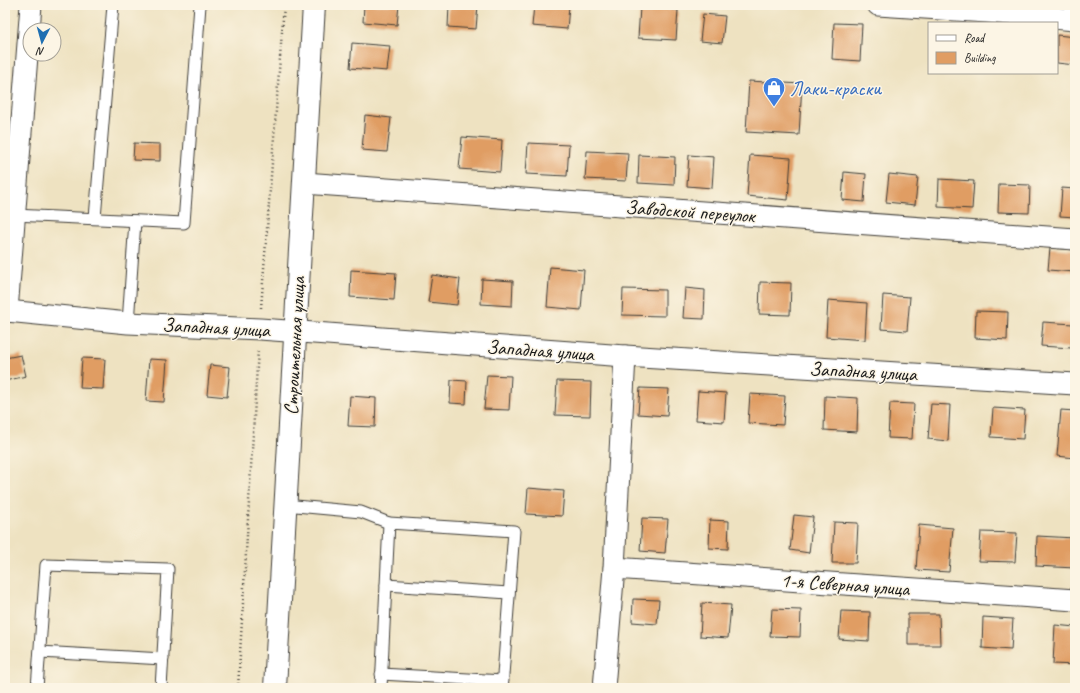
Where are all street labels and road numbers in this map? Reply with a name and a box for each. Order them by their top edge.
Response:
street label: Заводской переулок [624,195,757,229]
street label: Строительная улица [278,274,311,416]
street label: Западная улица [162,312,272,343]
street label: Западная улица [485,334,596,367]
street label: Западная улица [809,356,919,387]
street label: 1-я Северная улица [780,568,912,602]

